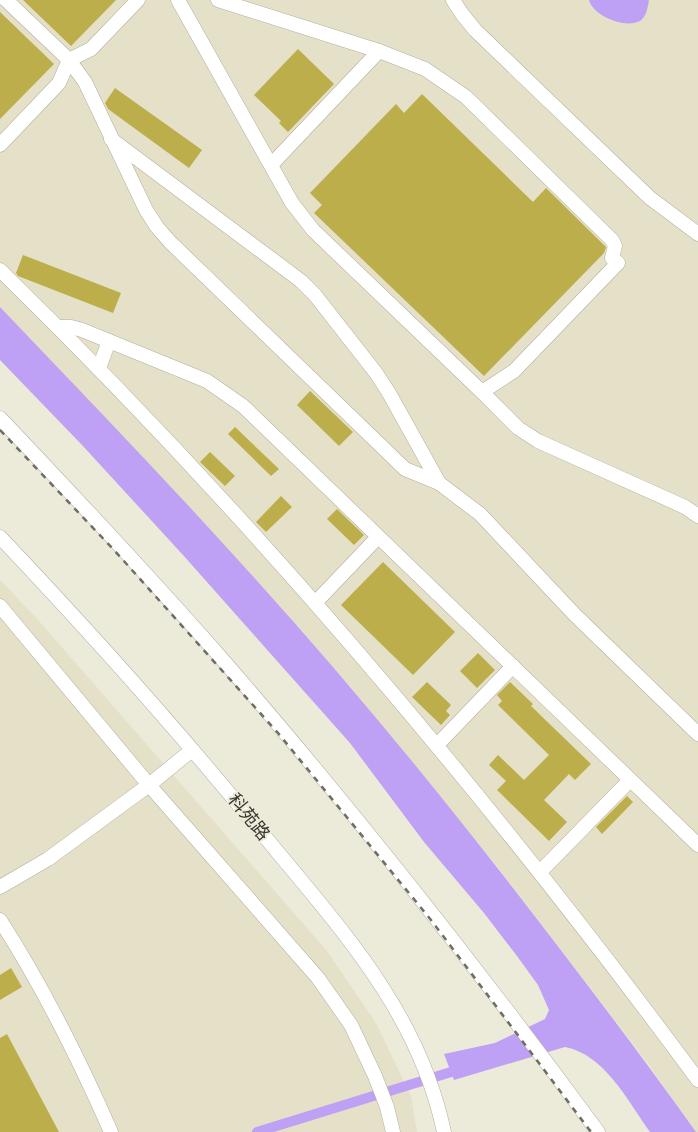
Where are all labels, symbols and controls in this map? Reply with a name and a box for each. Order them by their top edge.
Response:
street label: 科苑路 [224,788,275,844]

